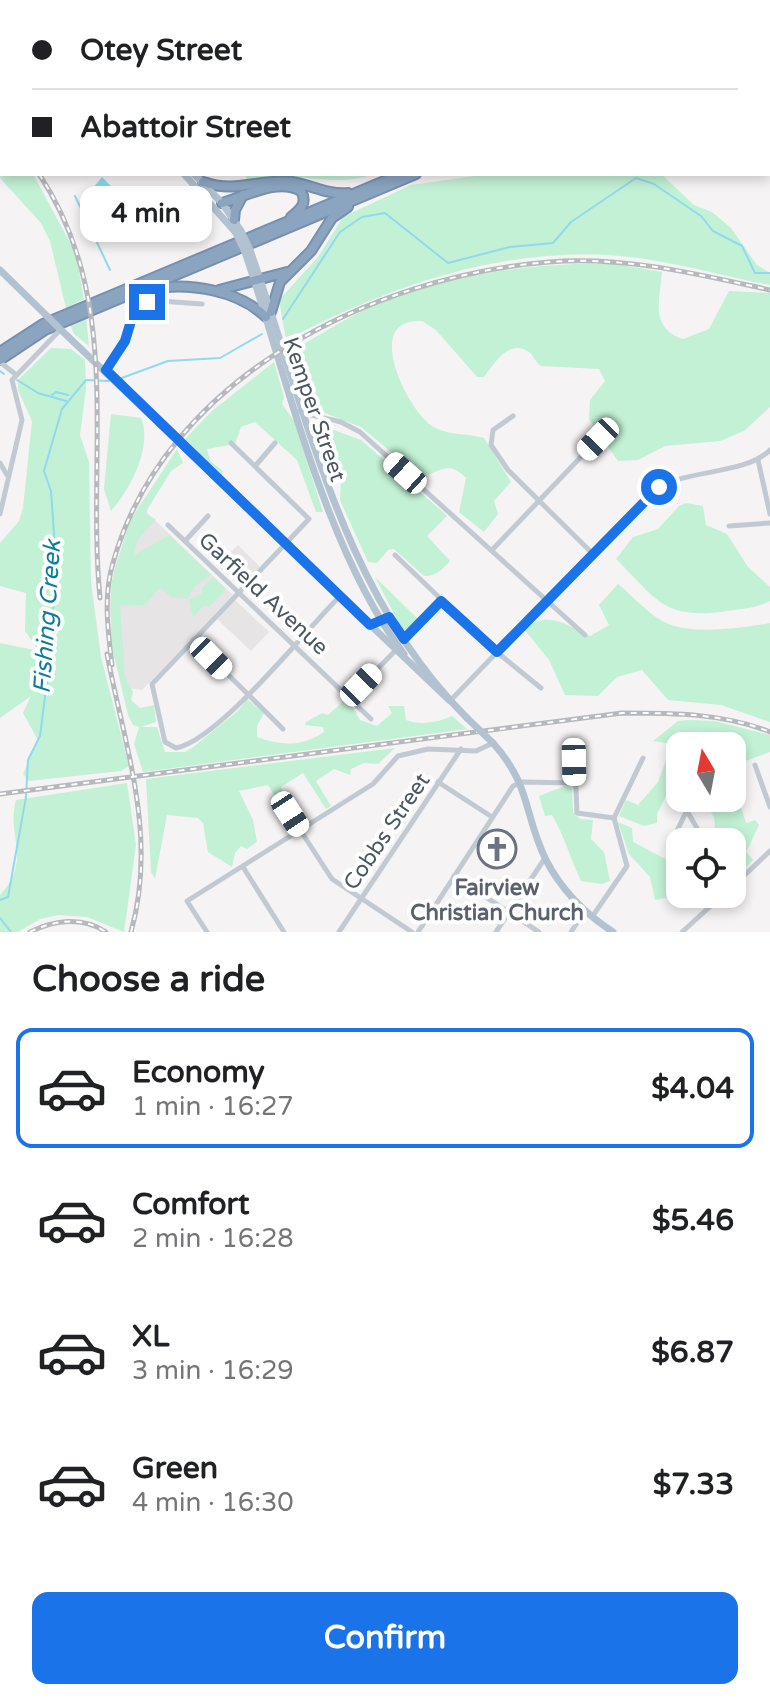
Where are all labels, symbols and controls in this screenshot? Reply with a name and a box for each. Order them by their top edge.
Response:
text: Otey Street [80,32,242,69]
text: Abattoir Street [80,109,291,146]
callout: 4 min [81,186,213,242]
text: 4 min [111,198,181,229]
route end [129,284,165,320]
street label: Kemper Street [277,334,351,485]
car [573,413,623,465]
car [379,448,431,498]
route start [641,469,677,505]
street label: Garfield Avenue [193,527,334,660]
water label: Fishing Creek [28,537,67,695]
car [186,633,236,683]
car [336,659,386,711]
north arrow [666,732,746,812]
map controls [666,732,746,908]
car [562,738,586,786]
street label: Cobbs Street [338,768,435,895]
car [267,787,313,841]
church icon: Fairview Christian Church [476,828,518,870]
button: locate [666,828,746,908]
place label: Fairview Christian Church [410,875,584,926]
text: Choose a ride [32,958,265,1001]
icon: car [36,1052,108,1124]
text: Economy [132,1054,265,1091]
text: $4.04 [651,1070,734,1107]
text: 1 min · 16:27 [132,1091,294,1122]
icon: car [36,1184,108,1256]
text: Comfort [132,1186,250,1223]
text: $5.46 [652,1202,734,1239]
text: 2 min · 16:28 [132,1223,294,1254]
icon: car [36,1316,108,1388]
text: XL [132,1318,169,1355]
text: $6.87 [651,1334,734,1371]
text: 3 min · 16:29 [132,1355,294,1386]
icon: car [36,1448,108,1520]
text: Green [132,1450,218,1487]
text: $7.33 [653,1466,734,1503]
text: 4 min · 16:30 [132,1487,294,1518]
button: Confirm [32,1592,738,1684]

